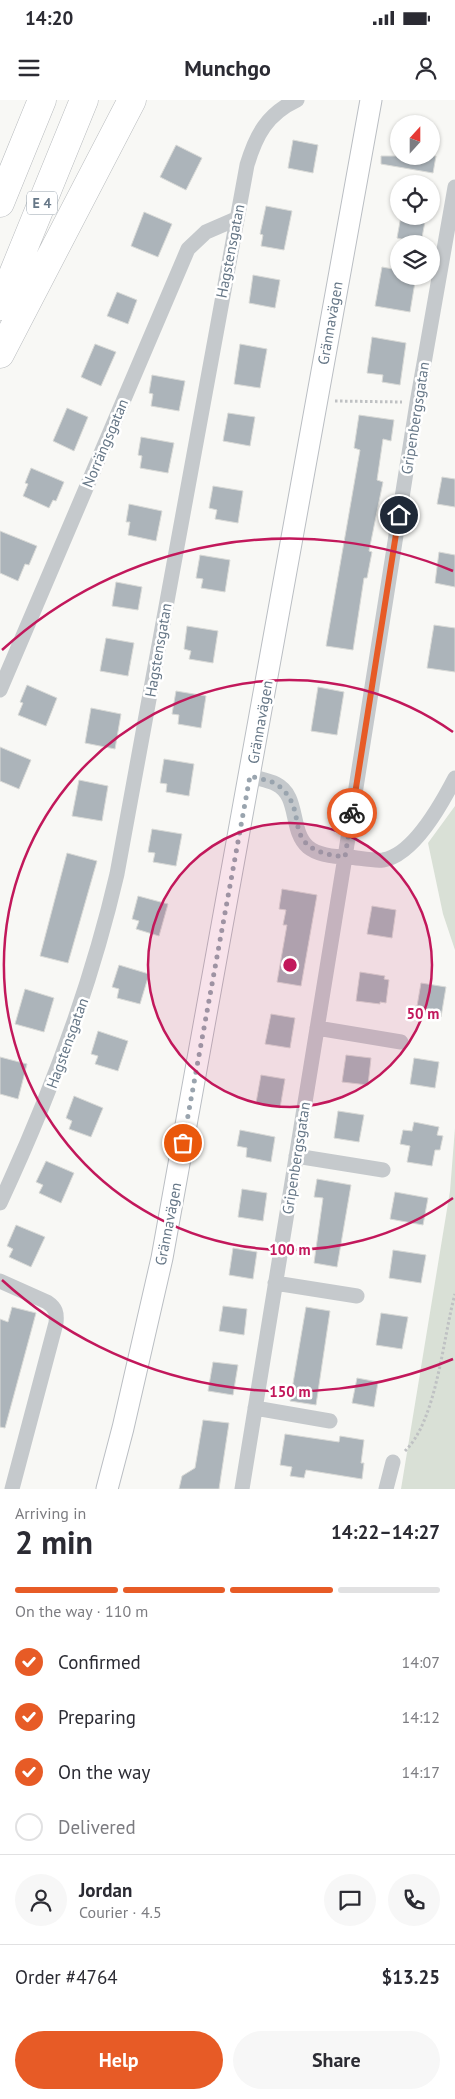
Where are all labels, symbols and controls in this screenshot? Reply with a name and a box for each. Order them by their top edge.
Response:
text: 14:20 [25,6,73,30]
icon: menu [15,54,43,82]
text: Munchgo [184,54,271,82]
icon: person [412,54,440,82]
north arrow [390,115,440,165]
map controls [390,115,440,285]
button: locate [390,175,440,225]
road number: E 4 [27,192,57,215]
street label: Hagstensgatan [212,202,248,300]
button: layers [390,235,440,285]
street label: Grännavägen [313,280,347,366]
street label: Gripenbergsgatan [397,360,433,476]
street label: Norrängsgatan [78,396,132,490]
pin [378,494,420,536]
icon: home [385,501,413,529]
street label: Hagstensgatan [140,601,176,699]
street label: Grännavägen [243,679,277,765]
courier [327,788,377,838]
icon: bike [338,799,366,827]
centre of rings [281,956,299,974]
street label: Hagstensgatan [42,995,92,1091]
text: 50 m [407,1004,439,1023]
street label: Gripenbergsgatan [278,1100,314,1216]
pin [162,1122,204,1164]
icon: bag [169,1129,197,1157]
street label: Grännavägen [151,1181,185,1267]
text: 100 m [269,1240,311,1259]
text: 150 m [269,1382,311,1401]
text: Arriving in [15,1503,86,1523]
text: 14:22–14:27 [331,1520,440,1544]
text: 2 min [15,1521,93,1563]
text: On the way · 110 m [15,1601,148,1621]
icon: check [15,1648,43,1676]
text: Confirmed [58,1650,141,1674]
text: 14:07 [402,1652,440,1672]
icon: check [15,1703,43,1731]
text: Preparing [58,1705,136,1729]
text: 14:12 [402,1707,440,1727]
icon: check [15,1758,43,1786]
text: On the way [58,1760,150,1784]
text: 14:17 [402,1762,440,1782]
text: Delivered [58,1815,136,1839]
button: person [15,1874,67,1926]
button: chat [324,1874,376,1926]
button: phone [388,1874,440,1926]
text: Jordan [79,1878,132,1902]
text: Courier · 4.5 [79,1902,162,1922]
text: Order #4764 [15,1965,118,1989]
text: $13.25 [381,1965,440,1989]
button: Help [15,2031,223,2089]
button: Share [233,2031,440,2089]

